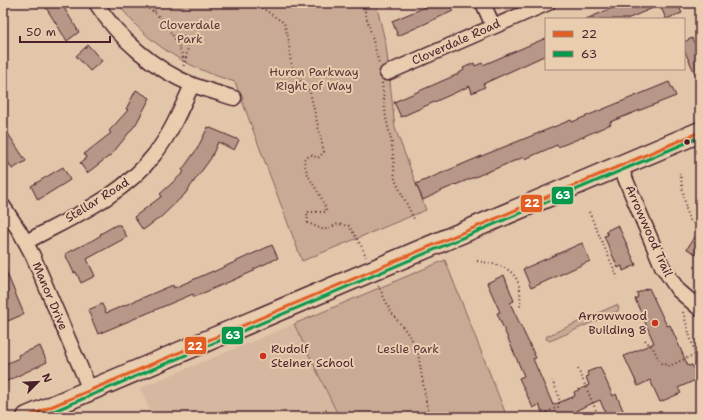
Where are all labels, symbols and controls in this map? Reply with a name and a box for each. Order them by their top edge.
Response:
street label: Cloverdale Road [409,15,503,69]
park label: Cloverdale Park [159,17,221,47]
scale bar [20,18,110,44]
legend [545,18,685,70]
text: 50 m [26,24,56,40]
text: 22 [581,26,597,42]
text: 63 [581,46,597,62]
park label: Huron Parkway Right of Way [269,64,359,94]
unlabelled marker [682,137,692,147]
street label: Stellar Road [62,174,132,226]
street label: Arrowwood Trail [622,183,677,280]
line badge: 63 [551,186,574,205]
text: 63 [555,188,571,203]
line badge: 22 [520,194,543,213]
text: 22 [524,196,540,211]
street label: Manor Drive [28,259,72,333]
place label: Arrowwood Building 8 [578,308,647,338]
marker: Arrowwood Building 8 [650,318,660,328]
line badge: 63 [221,326,244,345]
text: 63 [225,328,241,343]
line badge: 22 [184,336,207,355]
text: 22 [187,339,203,354]
place label: Rudolf Steiner School [271,341,354,371]
park label: Leslie Park [377,341,439,357]
marker: Rudolf Steiner School [258,351,268,361]
north arrow [18,362,58,402]
text: N [38,371,55,385]

